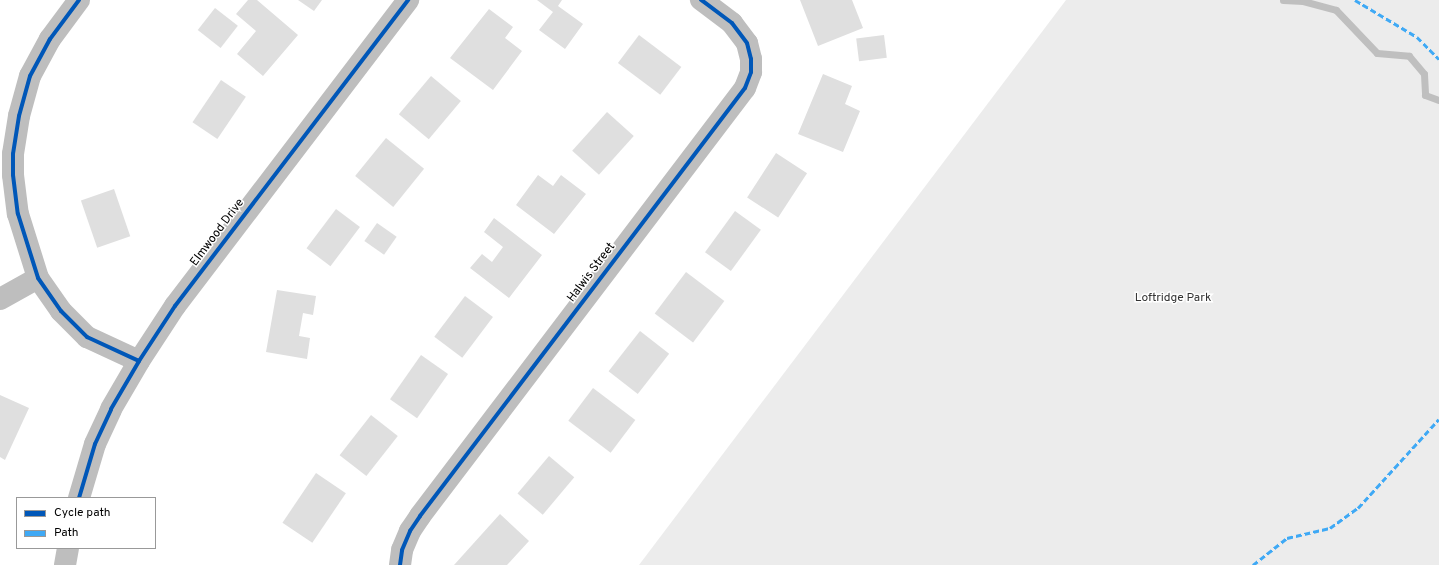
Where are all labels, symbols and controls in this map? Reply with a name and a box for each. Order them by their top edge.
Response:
street label: Elmwood Drive [188,196,248,270]
street label: Halwis Street [565,240,619,306]
park label: Loftridge Park [1135,292,1211,306]
legend [16,497,156,549]
text: Cycle path [54,505,111,521]
text: Path [54,525,79,541]

